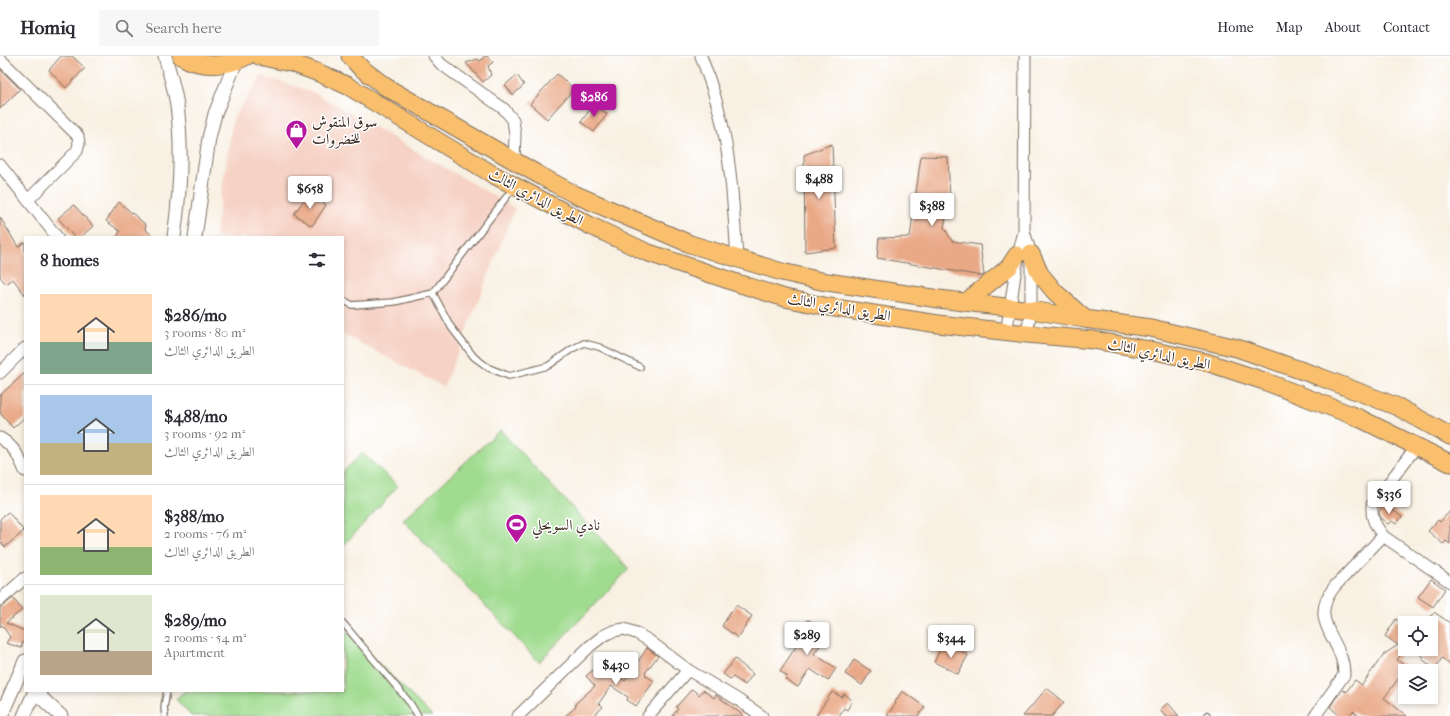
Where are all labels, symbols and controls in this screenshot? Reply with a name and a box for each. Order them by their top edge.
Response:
search box [99,10,379,46]
text: Homiq [20,17,75,39]
icon: search [113,17,135,39]
text: Search here [145,19,222,37]
text: Home [1217,19,1254,36]
text: Map [1276,19,1303,36]
text: About [1325,19,1361,36]
text: Contact [1383,19,1430,36]
pin: $286 [570,84,618,118]
text: $286 [580,89,608,104]
place label: سوق المنقوش للخضروات [312,113,377,149]
shop icon: سوق المنقوش للخضروات [284,118,310,151]
street label: الطريق الدائري الثالث [484,165,586,232]
pin: $488 [795,166,843,200]
text: $488 [805,171,833,186]
pin: $658 [286,176,334,210]
text: $658 [297,181,323,196]
pin: $388 [908,193,956,227]
text: $388 [919,198,945,213]
icon: filters [306,249,328,271]
text: 8 homes [40,250,99,270]
street label: الطريق الدائري الثالث [785,289,892,328]
text: $286/mo [164,305,227,325]
icon: home [72,310,120,358]
text: 3 rooms · 80 m² [164,325,245,340]
street label: الطريق الدائري الثالث [1105,334,1212,377]
text: الطريق الدائري الثالث [164,343,255,358]
text: $488/mo [164,406,227,426]
icon: home [72,411,120,459]
text: 3 rooms · 92 m² [164,426,245,441]
text: الطريق الدائري الثالث [164,444,255,459]
pin: $336 [1365,481,1413,515]
text: $336 [1377,486,1401,501]
text: $388/mo [164,506,224,526]
icon: home [72,511,120,559]
sports icon: نادي السويحلي [504,512,530,545]
place label: نادي السويحلي [532,516,600,539]
text: 2 rooms · 76 m² [164,526,246,541]
text: الطريق الدائري الثالث [164,544,255,559]
text: $289/mo [164,610,226,630]
icon: home [72,611,120,659]
map controls [1398,616,1438,704]
button: locate [1398,616,1438,656]
pin: $289 [783,622,831,656]
pin: $344 [927,625,975,659]
text: $289 [793,627,821,642]
text: 2 rooms · 54 m² [164,630,246,645]
text: $344 [937,630,965,645]
text: Apartment [164,645,225,660]
pin: $430 [592,652,640,686]
text: $430 [602,657,630,672]
button: layers [1398,664,1438,704]

